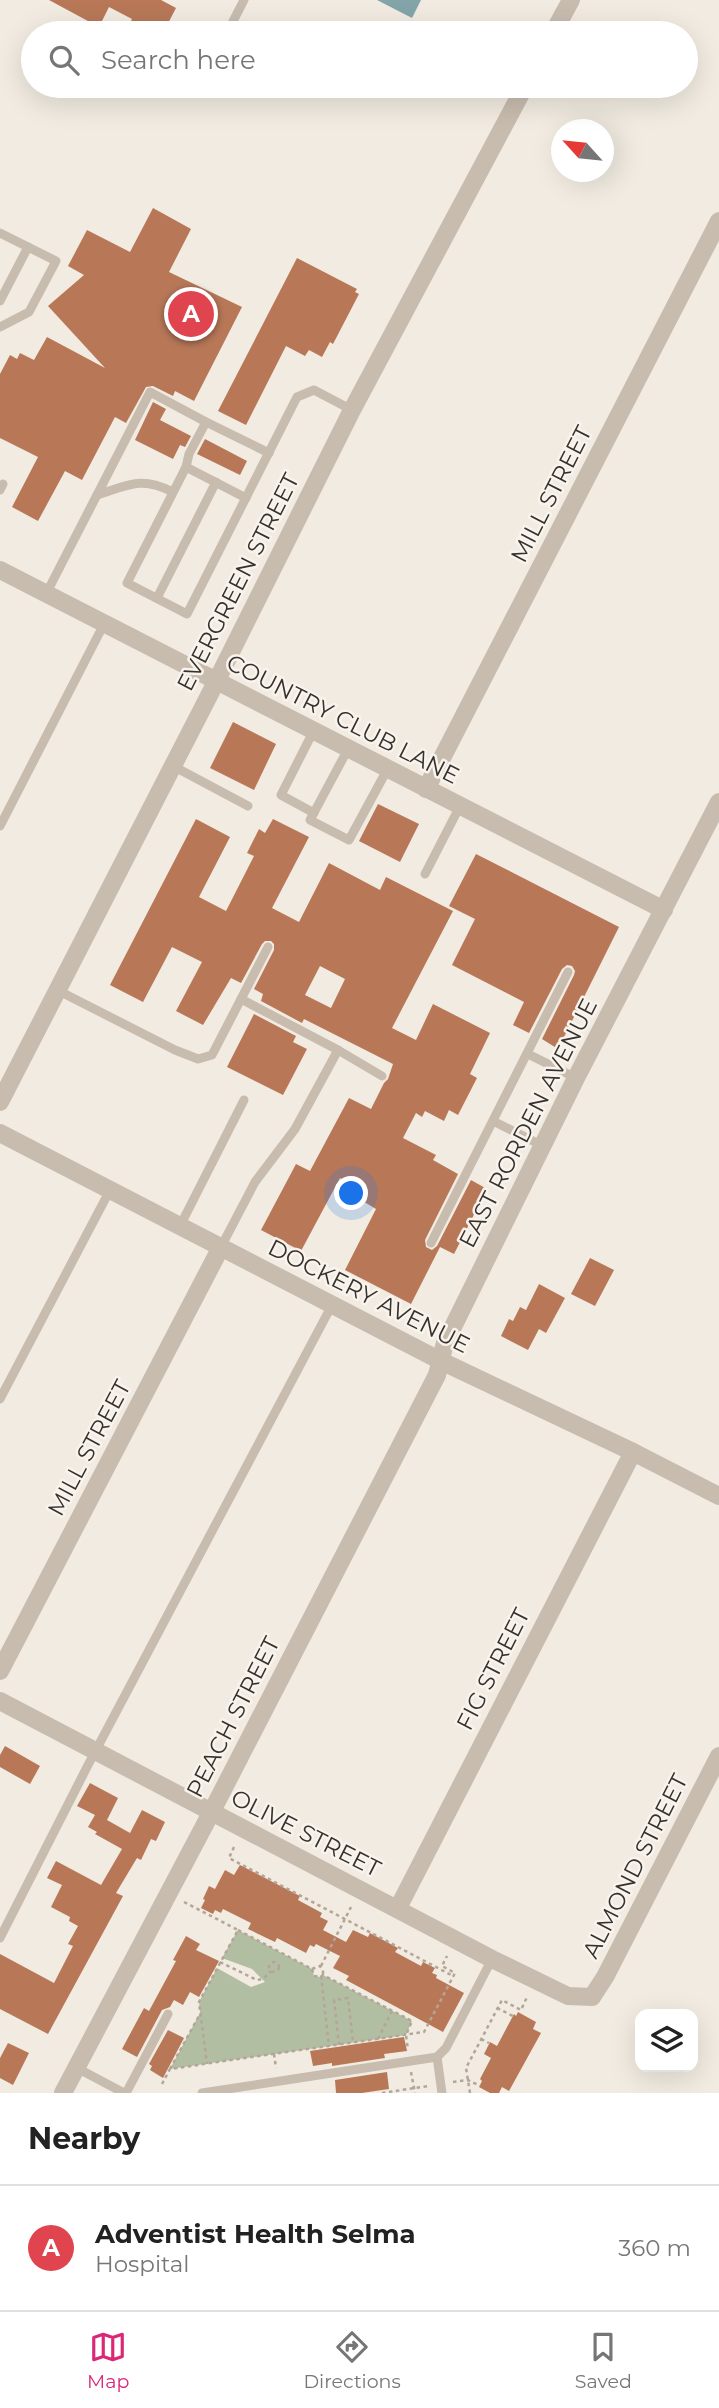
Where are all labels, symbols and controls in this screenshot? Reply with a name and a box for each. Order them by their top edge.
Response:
search box [21,21,698,98]
icon: search [45,41,83,79]
text: Search here [101,44,256,76]
north arrow [551,119,614,182]
pin: A [168,288,214,340]
street label: MILL STREET [505,420,598,567]
street label: EVERGREEN STREET [171,468,305,696]
street label: COUNTRY CLUB LANE [222,648,464,790]
street label: EAST RORDEN AVENUE [453,994,603,1252]
your location [334,1176,368,1210]
street label: DOCKERY AVENUE [264,1233,474,1359]
street label: MILL STREET [41,1375,137,1521]
street label: FIG STREET [450,1603,536,1735]
street label: PEACH STREET [180,1631,286,1802]
street label: ALMOND STREET [577,1769,694,1963]
street label: OLIVE STREET [226,1783,386,1883]
map controls [635,2009,698,2072]
button: layers [635,2009,698,2072]
text: Nearby [28,2120,140,2157]
text: Adventist Health Selma [95,2218,416,2250]
text: A [42,2234,60,2262]
text: 360 m [618,2234,691,2262]
text: Hospital [95,2250,190,2278]
tab: Map [87,2328,129,2393]
tab: Directions [303,2328,401,2393]
tab: Saved [575,2328,632,2393]

